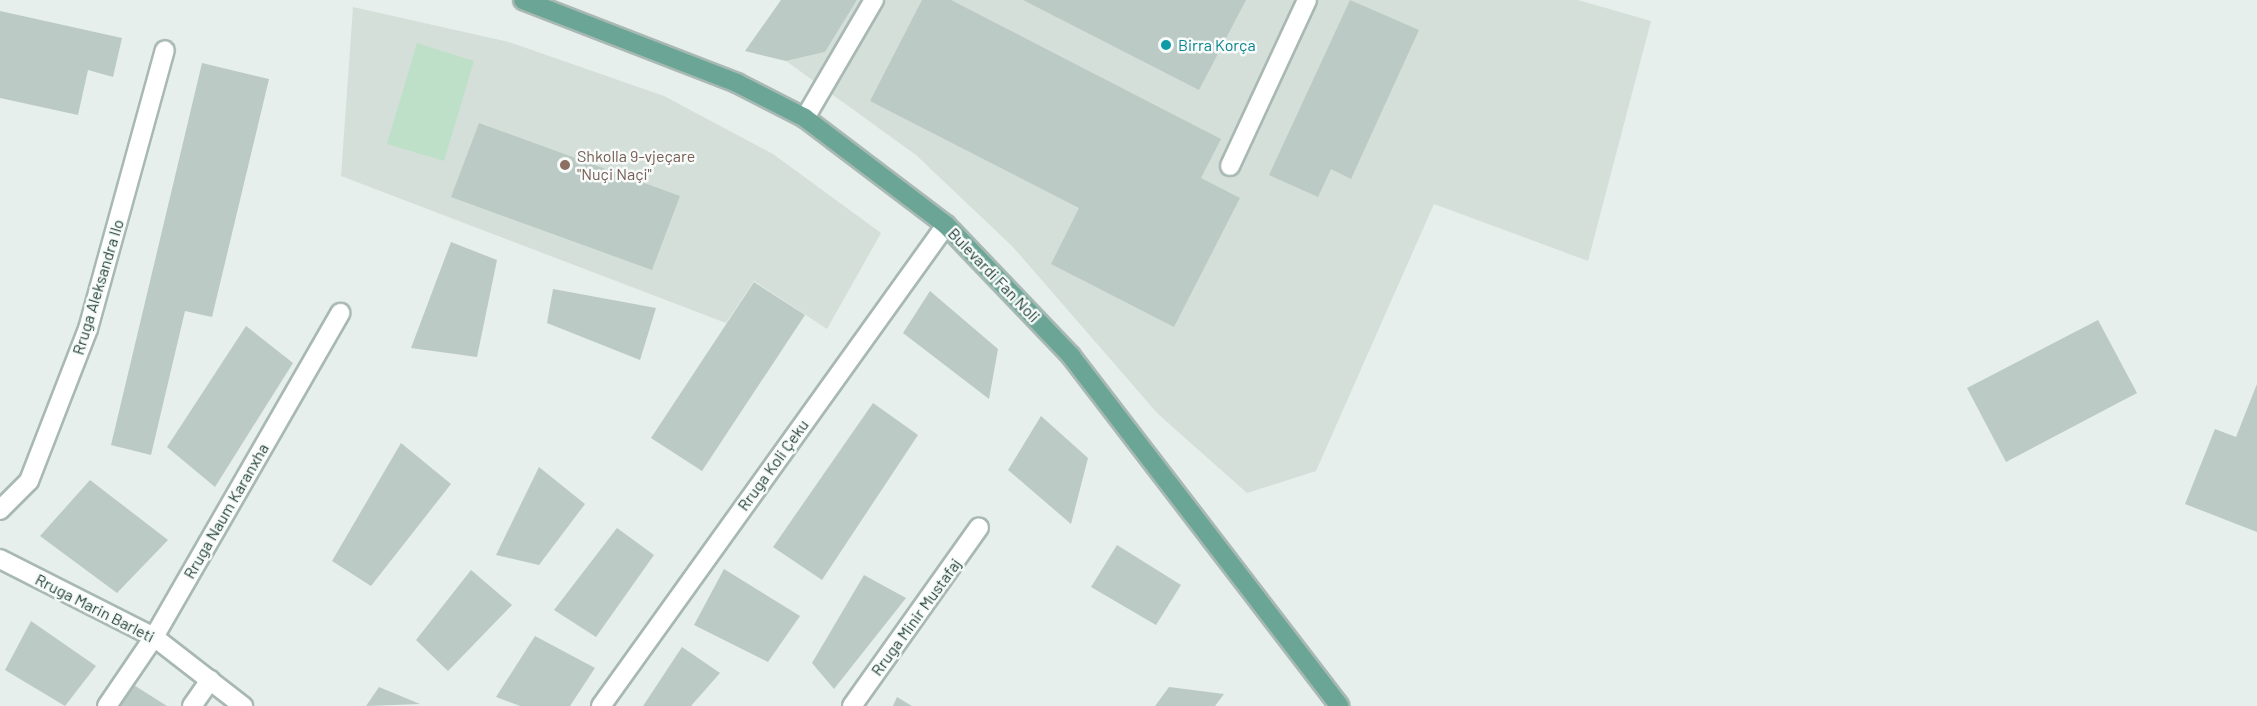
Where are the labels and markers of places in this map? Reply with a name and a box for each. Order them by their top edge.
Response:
place label: Birra Korça [1178,35,1256,55]
marker: Birra Korça [1159,38,1173,52]
place label: Shkolla 9-vjeçare "Nuçi Naçi" [577,146,695,184]
marker: Shkolla 9-vjeçare "Nuçi Naçi" [558,158,572,172]

